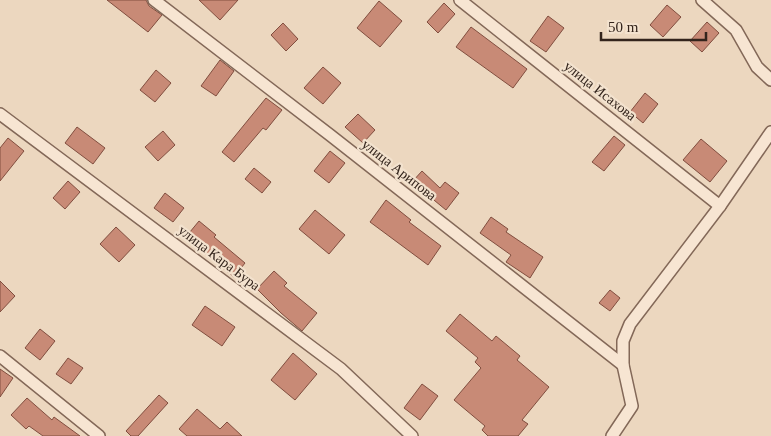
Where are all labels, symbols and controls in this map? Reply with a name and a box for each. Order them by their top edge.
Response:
scale bar [601,10,706,42]
text: 50 m [608,19,639,35]
street label: улица Исахова [561,58,639,124]
street label: улица Арипова [359,136,440,204]
street label: улица Кара Бура [175,223,263,294]

